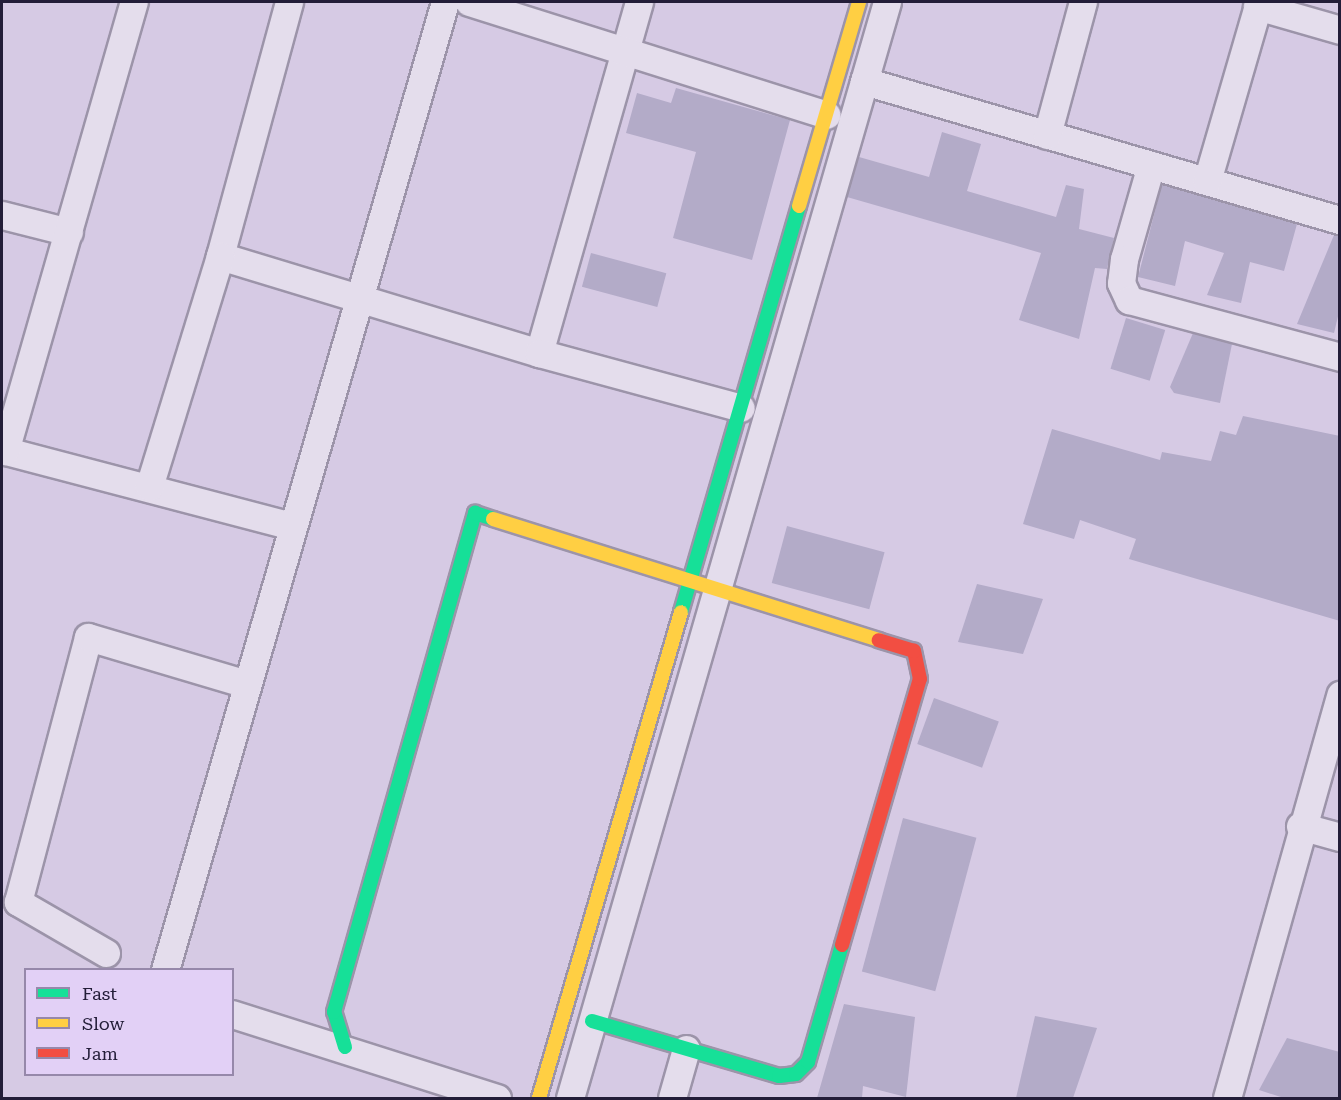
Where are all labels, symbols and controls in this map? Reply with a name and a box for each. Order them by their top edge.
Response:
legend [24,968,234,1076]
text: Fast [82,983,117,1004]
text: Slow [82,1013,124,1034]
text: Jam [82,1043,118,1064]

